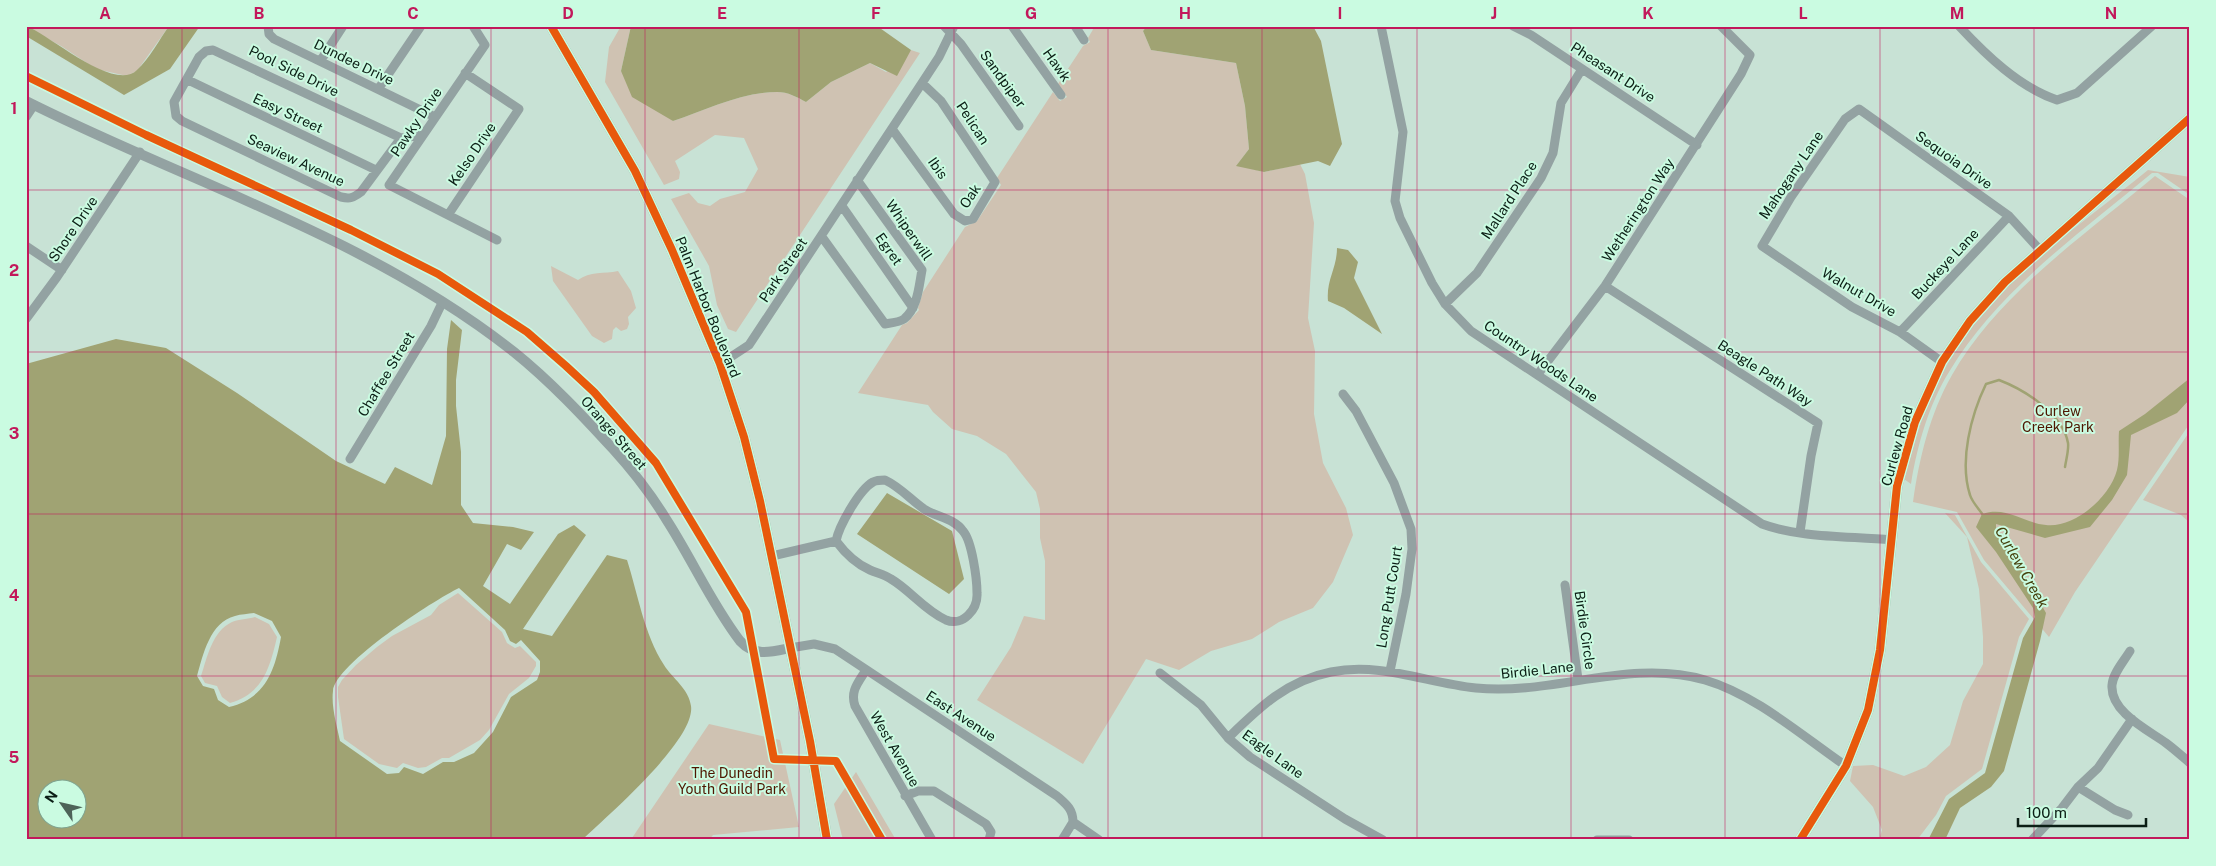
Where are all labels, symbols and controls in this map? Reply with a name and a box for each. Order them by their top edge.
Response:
text: A [99,4,111,23]
text: B [254,4,265,23]
text: C [407,4,419,23]
text: D [562,4,574,23]
text: E [717,4,727,23]
text: F [871,4,881,23]
text: G [1025,4,1037,23]
text: H [1179,4,1191,23]
text: I [1338,4,1342,23]
text: J [1491,4,1497,23]
text: K [1642,4,1654,23]
text: L [1798,4,1808,23]
text: M [1950,4,1964,23]
text: N [2105,4,2117,23]
street label: Dundee Drive [311,36,397,88]
street label: Pheasant Drive [1568,39,1658,105]
street label: Pool Side Drive [246,42,342,100]
street label: Hawk [1040,45,1074,85]
street label: Sandpiper [977,47,1029,111]
street label: Pawky Drive [387,84,445,159]
street label: Easy Street [251,90,325,136]
text: 1 [11,99,17,118]
street label: Pelican [953,99,993,147]
street label: Kelso Drive [445,119,499,189]
street label: Mahogany Lane [1756,128,1826,222]
street label: Sequoia Drive [1913,128,1995,192]
street label: Seaview Avenue [245,130,347,190]
street label: Ibis [925,154,951,182]
street label: Wetherington Way [1599,155,1678,265]
street label: Mallard Place [1478,158,1540,242]
street label: Oak [956,181,984,211]
street label: Shore Drive [45,193,101,265]
street label: Whiperwill [882,197,936,263]
street label: Buckeye Lane [1908,225,1982,303]
street label: Egret [872,230,906,268]
street label: Palm Harbor Boulevard [672,234,744,380]
street label: Park Street [756,235,810,305]
text: 2 [9,261,19,280]
street label: Walnut Drive [1819,264,1899,320]
street label: Country Woods Lane [1481,317,1601,405]
street label: Chaffee Street [354,329,418,419]
street label: Beagle Path Way [1715,336,1816,410]
street label: Orange Street [578,393,650,473]
park label: Curlew Creek Park [2022,403,2094,435]
street label: Curlew Road [1878,404,1916,488]
text: 3 [9,424,19,443]
water label: Curlew Creek [1992,523,2053,611]
street label: Long Putt Court [1373,545,1405,649]
text: 4 [9,586,20,605]
street label: Birdie Circle [1572,590,1598,670]
street label: Birdie Lane [1500,658,1574,682]
street label: East Avenue [923,687,999,745]
street label: West Avenue [867,708,923,790]
street label: Eagle Lane [1239,726,1307,782]
text: 5 [9,748,20,767]
park label: The Dunedin Youth Guild Park [678,765,786,797]
north arrow [38,778,88,828]
text: N [42,788,61,806]
scale bar [2018,796,2146,828]
text: 100 m [2026,804,2067,821]

